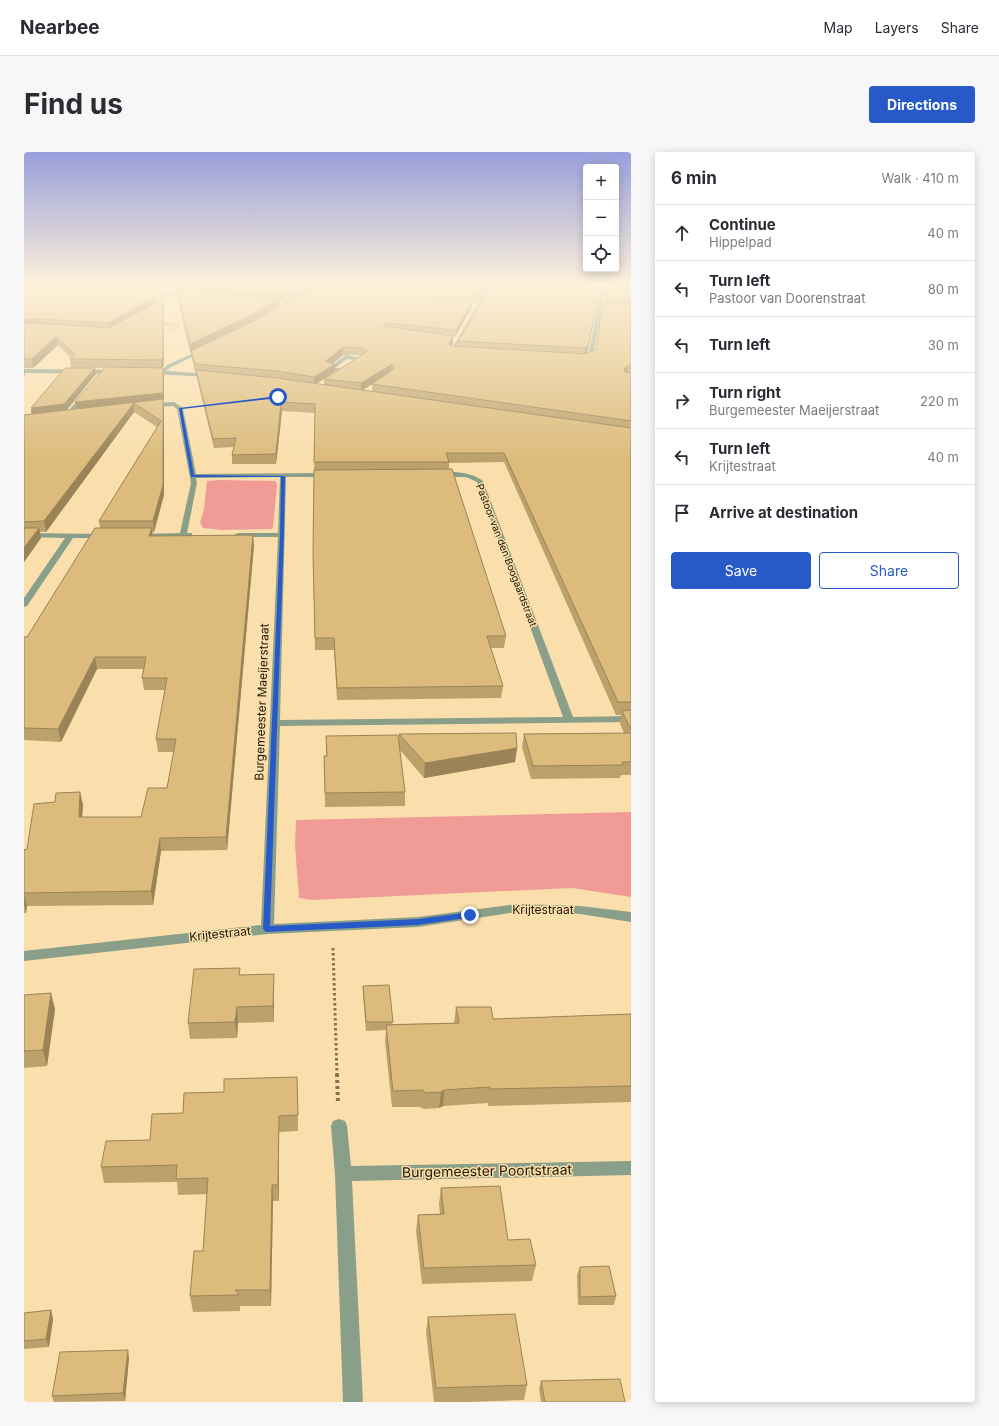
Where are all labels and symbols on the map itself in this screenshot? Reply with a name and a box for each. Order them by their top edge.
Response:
route start [269,388,287,406]
street label: Pastoor van den Boogaardstraat [474,482,540,629]
street label: Burgemeester Maeijerstraat [251,623,272,781]
street label: Krijtestraat [512,902,574,917]
route end [461,906,479,924]
street label: Krijtestraat [189,923,251,944]
street label: Burgemeester Poortstraat [402,1161,573,1180]

